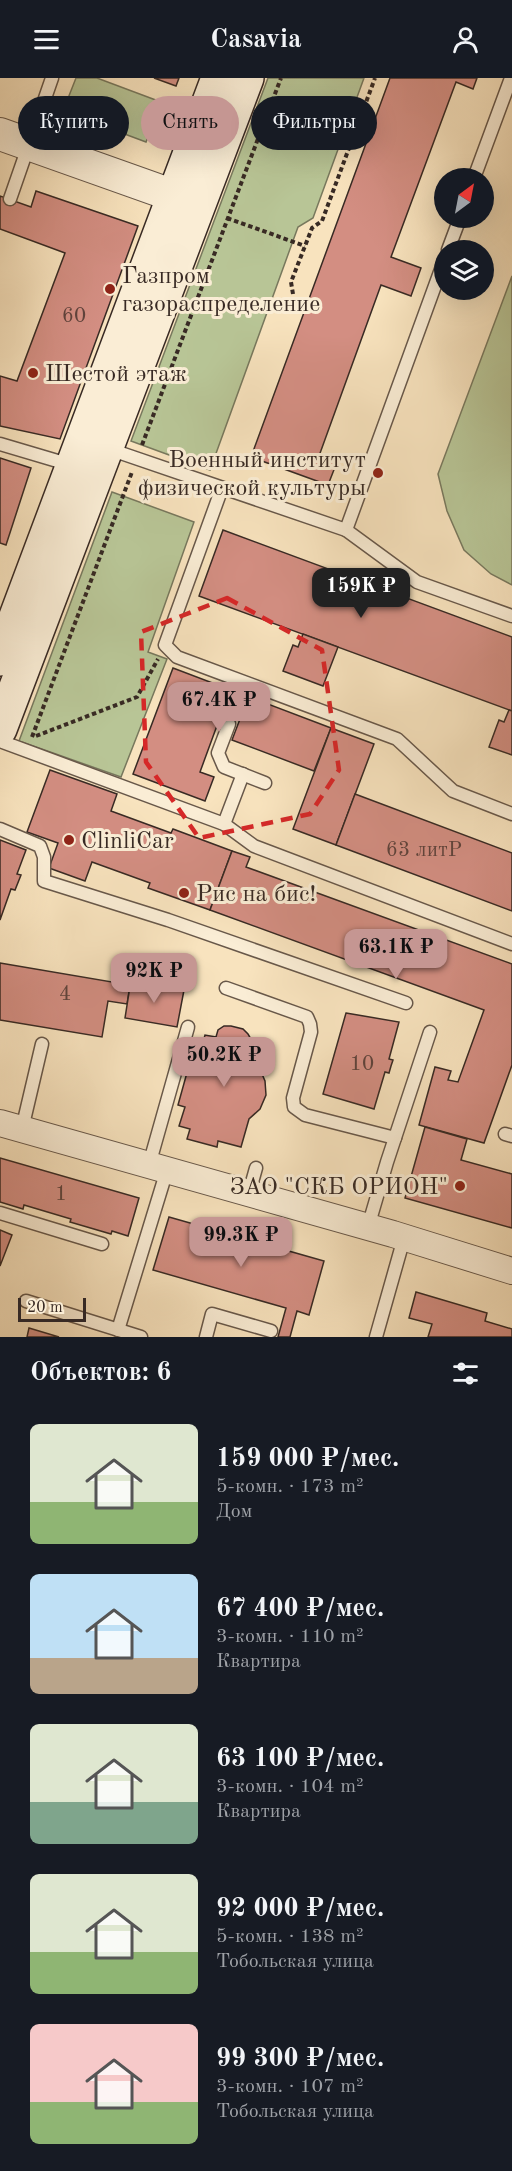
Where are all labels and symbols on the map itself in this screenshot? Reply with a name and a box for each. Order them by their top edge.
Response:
north arrow [434,168,494,228]
place label: Газпром газораспределение [122,265,320,317]
marker: Газпром газораспределение [103,282,117,296]
house number: 60 [62,306,86,327]
place label: Шестой этаж [45,363,187,387]
marker: Шестой этаж [26,366,40,380]
place label: Военный институт физической культуры [138,449,366,501]
marker: Военный институт физической культуры [371,466,385,480]
pin: 159K ₽ [312,568,410,619]
pin: 67.4K ₽ [164,682,274,733]
place label: ClinliCar [81,830,174,854]
marker: ClinliCar [62,833,76,847]
house number: 63 литР [386,840,462,861]
place label: Рис на бис! [196,883,316,907]
marker: Рис на бис! [177,886,191,900]
pin: 63.1K ₽ [341,929,451,980]
pin: 92K ₽ [112,953,196,1004]
house number: 4 [59,984,71,1005]
pin: 50.2K ₽ [169,1037,279,1088]
house number: 10 [350,1054,374,1075]
place label: ЗАО "СКБ ОРИОН" [230,1176,448,1200]
marker: ЗАО "СКБ ОРИОН" [453,1179,467,1193]
house number: 1 [55,1184,67,1205]
pin: 99.3K ₽ [186,1217,296,1268]
scale bar [18,1295,86,1322]

